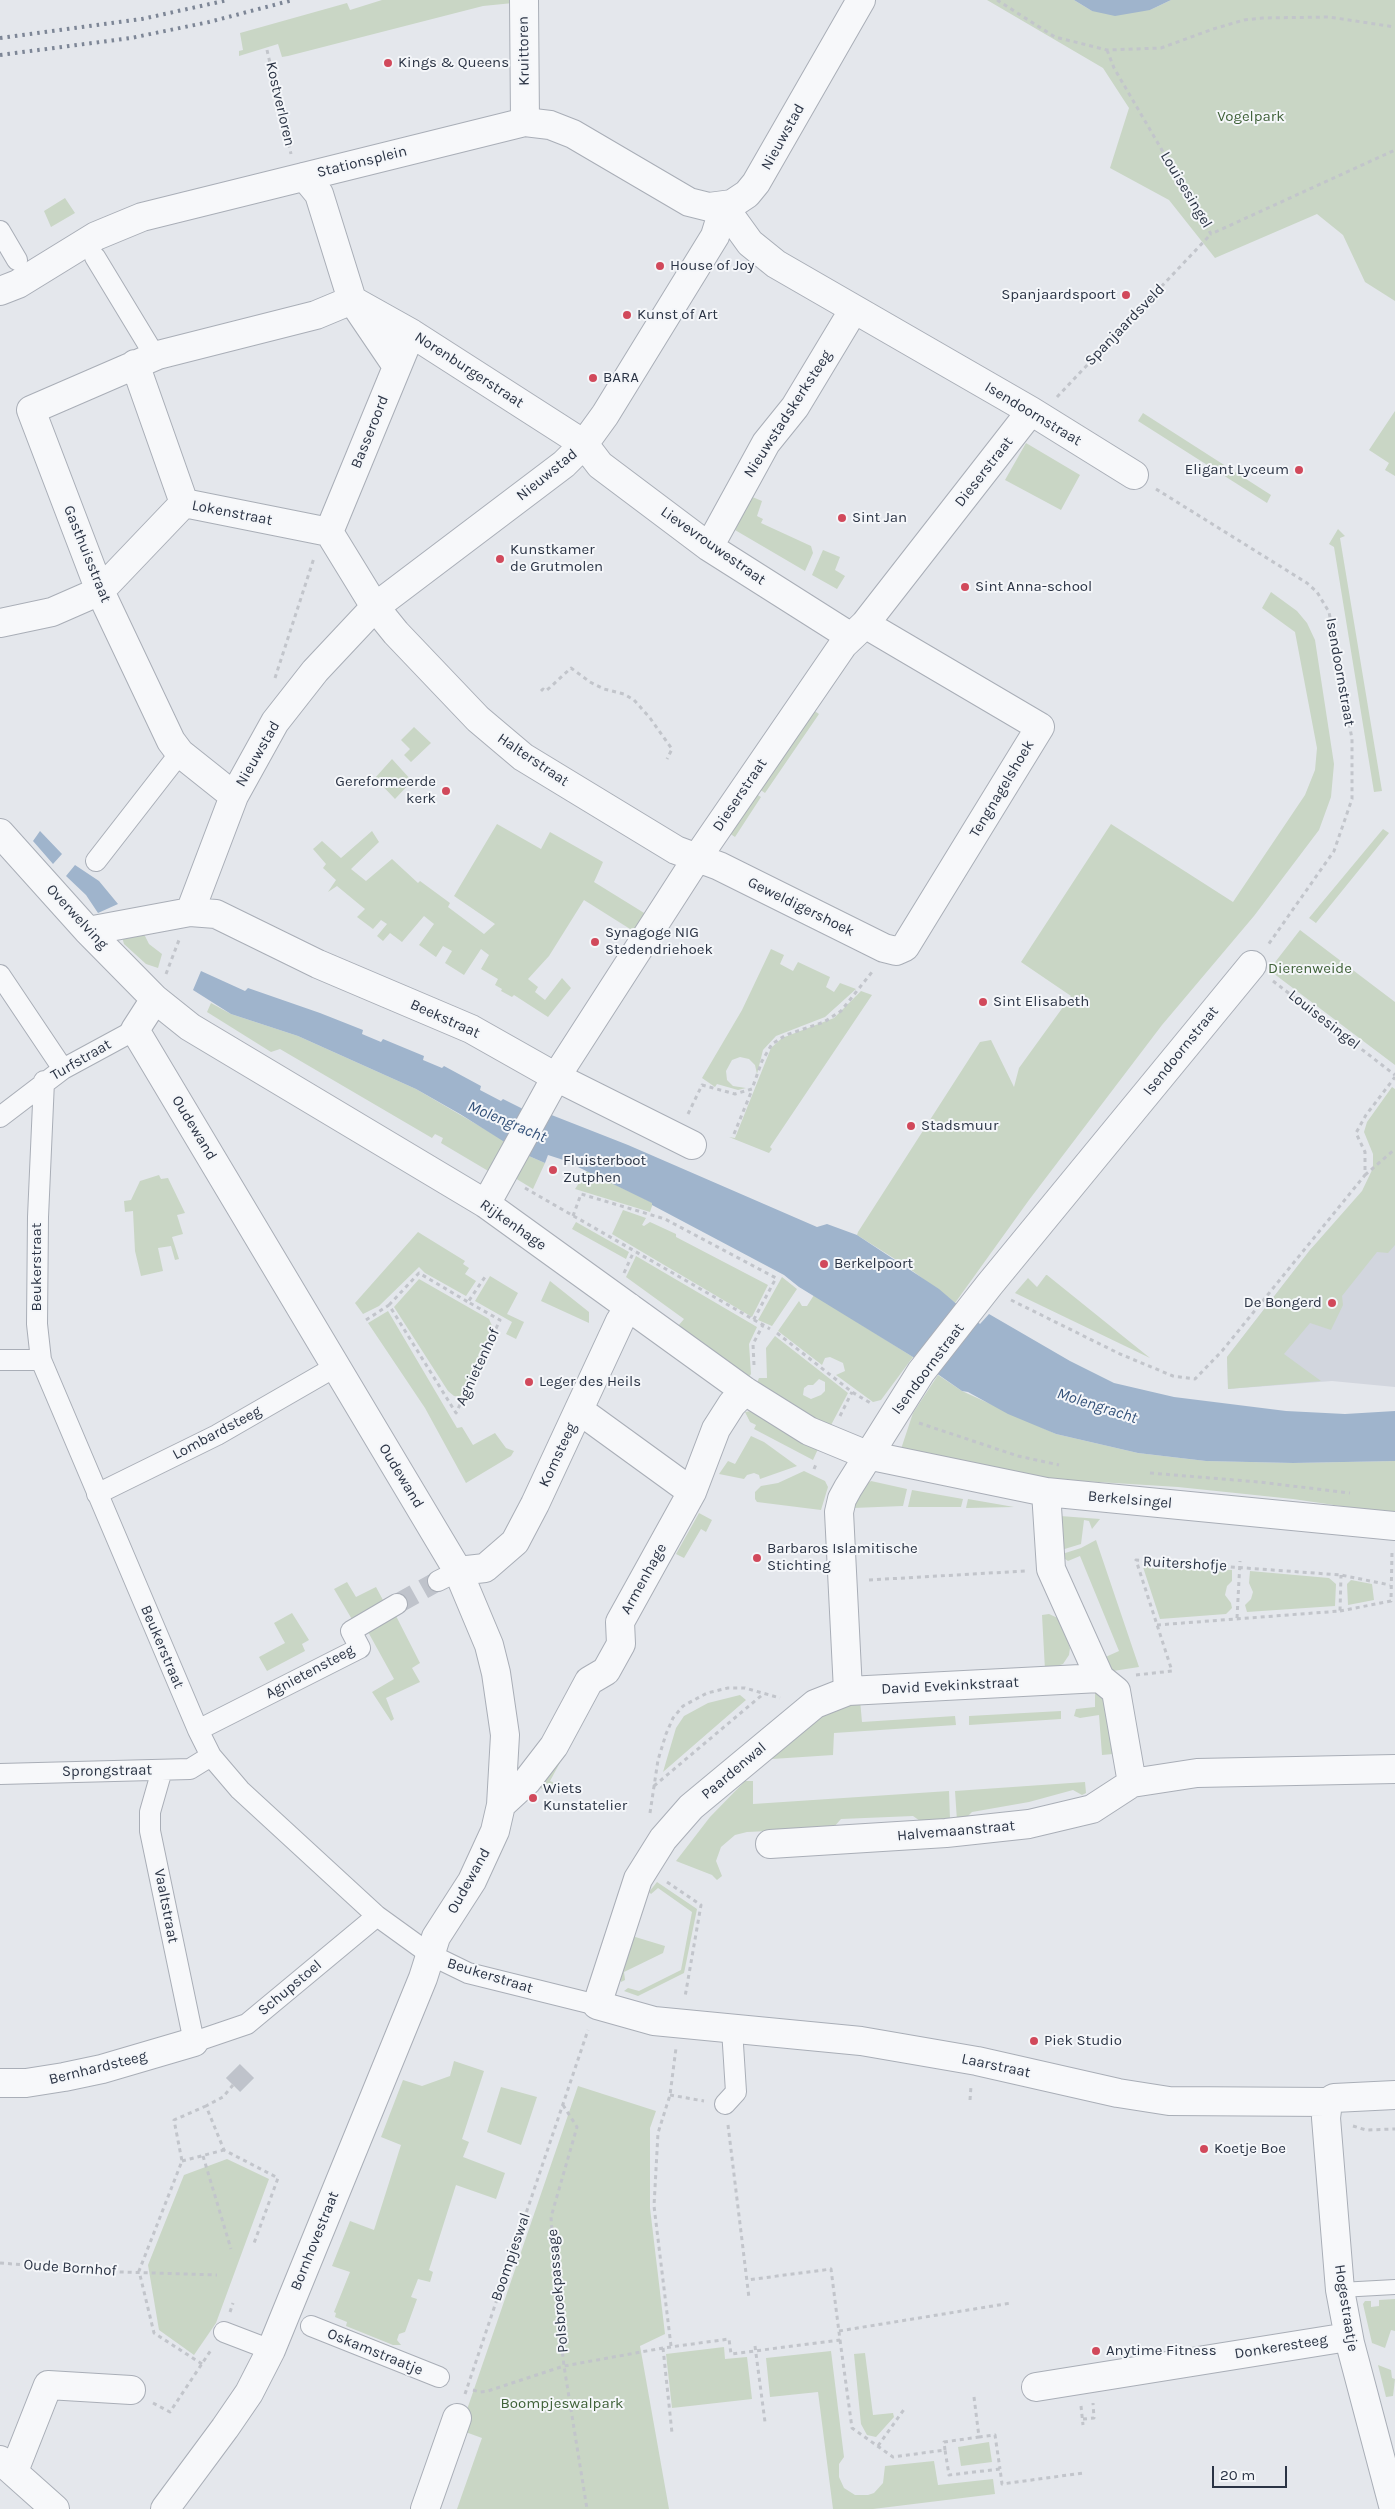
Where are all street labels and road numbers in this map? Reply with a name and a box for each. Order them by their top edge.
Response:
street label: Kruittoren [514,16,534,86]
street label: Kostverloren [262,60,298,148]
street label: Nieuwstad [757,101,809,173]
street label: Stationsplein [315,142,409,182]
street label: Louisesingel [1156,148,1216,232]
street label: Spanjaardsveld [1081,280,1169,370]
street label: Norenburgerstraat [411,328,527,412]
street label: Nieuwstadskerksteeg [740,347,836,481]
street label: Isendoornstraat [981,378,1085,450]
street label: Basseroord [347,393,393,471]
street label: Dieserstraat [951,433,1017,511]
street label: Nieuwstad [513,445,581,505]
street label: Lokenstraat [190,496,274,530]
street label: Gasthuisstraat [59,503,115,605]
street label: Lievevrouwestraat [657,503,769,589]
street label: Isendoornstraat [1322,616,1358,728]
street label: Nieuwstad [232,718,284,790]
street label: Halterstraat [494,730,572,790]
street label: Tengnagelshoek [966,737,1038,841]
street label: Dieserstraat [709,755,771,835]
street label: Geweldigershoek [745,873,857,941]
street label: Overwelving [42,881,112,953]
street label: Louisesingel [1285,986,1363,1054]
street label: Beekstraat [407,996,483,1042]
street label: Isendoornstraat [1139,1003,1223,1099]
street label: Turfstraat [48,1035,114,1085]
street label: Oudewand [168,1092,220,1164]
street label: Rijkenhage [476,1196,550,1254]
street label: Beukerstraat [28,1223,46,1311]
street label: Isendoornstraat [888,1320,968,1418]
street label: Agnietenhof [452,1326,504,1408]
street label: Lombardsteeg [169,1402,265,1464]
street label: Komsteeg [535,1420,581,1490]
street label: Oudewand [375,1440,427,1512]
street label: Berkelsingel [1087,1487,1173,1513]
street label: Armenhage [617,1540,671,1618]
street label: Ruitershofje [1143,1553,1227,1575]
street label: Beukerstraat [136,1603,188,1691]
street label: Agnietensteeg [262,1641,358,1703]
street label: David Evekinkstraat [881,1673,1019,1699]
street label: Paardenwal [698,1739,770,1803]
street label: Sprongstraat [62,1761,152,1781]
street label: Halvemaanstraat [896,1817,1016,1845]
street label: Oudewand [444,1845,494,1917]
street label: Vaaltstraat [150,1867,182,1945]
street label: Beukerstraat [445,1954,535,1998]
street label: Schupstoel [255,1956,325,2020]
street label: Bernhardsteeg [47,2047,149,2089]
street label: Laarstraat [960,2050,1032,2082]
street label: Bornhovestraat [287,2189,343,2293]
street label: Boompjeswal [487,2211,535,2303]
street label: Polsbroekpassage [544,2228,572,2354]
street label: Oude Bornhof [23,2256,117,2280]
street label: Hogestraatje [1330,2263,1362,2353]
street label: Oskamstraatje [324,2325,426,2379]
street label: Donkeresteeg [1233,2331,1329,2363]

